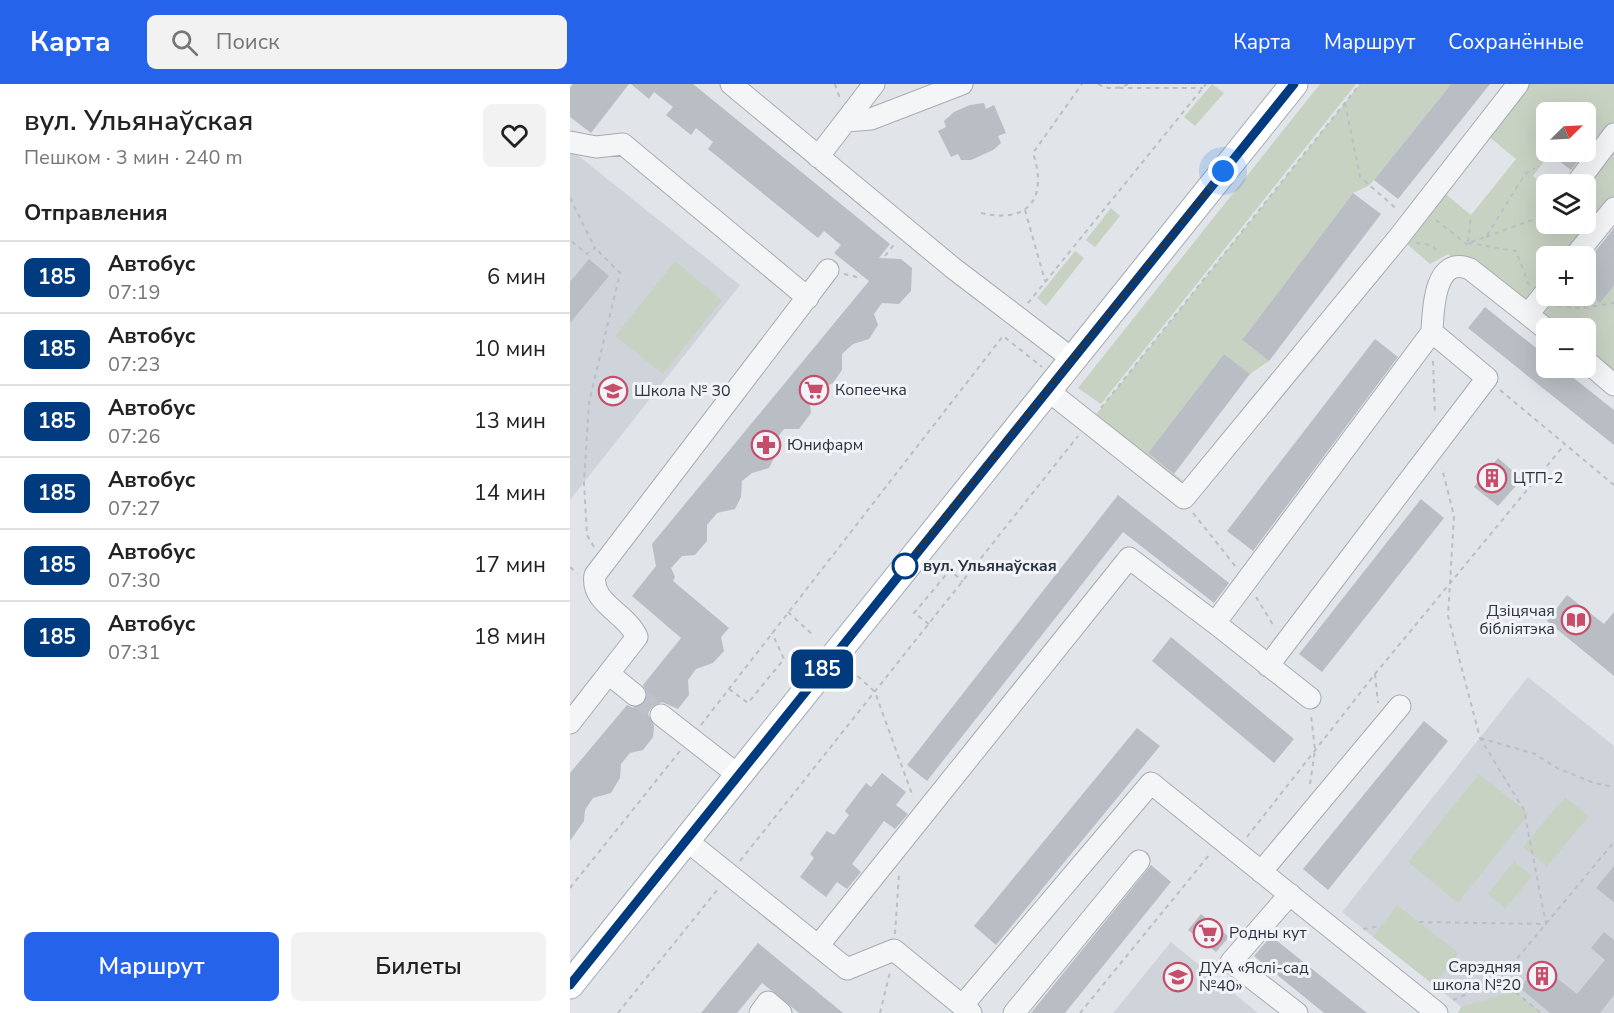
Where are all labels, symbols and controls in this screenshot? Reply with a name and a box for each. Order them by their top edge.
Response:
search box [147,15,567,69]
text: Карта [30,23,111,61]
icon: search [168,26,201,59]
text: Поиск [216,27,280,57]
text: Карта [1233,28,1291,56]
text: Маршрут [1324,28,1415,56]
text: Сохранённые [1448,28,1584,56]
text: вул. Ульянаўская [24,102,253,140]
north arrow [1536,102,1596,162]
map controls [1536,102,1596,378]
button: heart [483,104,546,167]
text: Пешком · 3 мин · 240 m [24,144,243,171]
your location [1208,156,1238,186]
button: layers [1536,174,1596,234]
text: Отправления [24,198,168,228]
button: + [1536,246,1596,306]
text: Автобус [108,249,196,279]
text: 6 мин [487,262,546,292]
text: 185 [38,263,76,291]
text: 07:19 [108,279,161,306]
button: − [1536,318,1596,378]
text: Автобус [108,321,196,351]
text: 10 мин [474,334,546,364]
text: 185 [38,335,76,363]
text: 07:23 [108,351,161,378]
supermarket icon: Копеечка [798,374,830,406]
school or university icon: Школа № 30 [597,375,629,407]
place label: Копеечка [835,379,907,401]
place label: Школа № 30 [634,380,731,402]
text: Автобус [108,393,196,423]
text: 13 мин [474,406,546,436]
text: 185 [38,407,76,435]
text: 07:26 [108,423,161,450]
pharmacy icon: Юнифарм [750,429,782,461]
place label: Юнифарм [787,434,863,456]
building icon: ЦТП-2 [1476,462,1508,494]
text: Автобус [108,465,196,495]
place label: ЦТП-2 [1513,467,1563,489]
text: 14 мин [474,478,546,508]
text: 185 [38,479,76,507]
text: 07:27 [108,495,161,522]
text: Автобус [108,537,196,567]
text: 17 мин [474,550,546,580]
text: 185 [38,551,76,579]
marker: вул. Ульянаўская [892,553,918,579]
place label: вул. Ульянаўская [923,555,1057,577]
text: 07:30 [108,567,161,594]
place label: Дзіцячая бібліятэка [1480,600,1555,640]
library icon: Дзіцячая бібліятэка [1560,604,1592,636]
text: Автобус [108,609,196,639]
text: 18 мин [474,622,546,652]
text: 185 [38,623,76,651]
text: 07:31 [108,639,161,666]
line badge: 185 [788,650,856,688]
text: 185 [803,655,841,683]
supermarket icon: Родны кут [1192,917,1224,949]
place label: Родны кут [1229,922,1307,944]
button: Маршрут [24,932,279,1001]
button: Билеты [291,932,546,1001]
place label: Сярэдняя школа №20 [1433,956,1521,996]
place label: ДУА «Яслі-сад №40» [1199,957,1309,997]
building icon: Сярэдняя школа №20 [1526,960,1558,992]
school or university icon: ДУА «Яслі-сад №40» [1162,961,1194,993]

